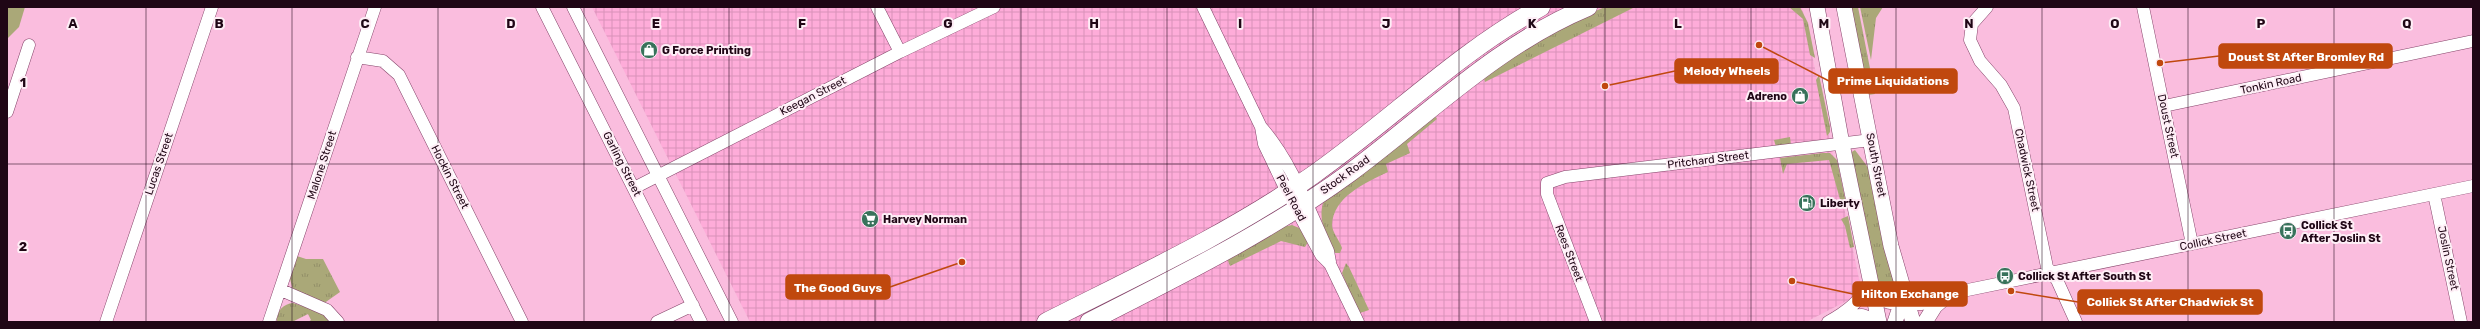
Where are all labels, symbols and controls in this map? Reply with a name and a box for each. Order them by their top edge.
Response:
text: A [68,16,78,31]
text: B [214,16,224,31]
text: C [360,16,370,31]
text: D [506,16,516,31]
text: E [652,16,660,31]
text: F [798,16,806,31]
text: G [943,16,953,31]
text: H [1089,16,1099,31]
text: I [1238,16,1242,31]
text: J [1382,16,1390,31]
text: K [1528,16,1537,31]
text: L [1674,16,1682,31]
text: M [1819,16,1829,31]
text: N [1964,16,1974,31]
text: O [2110,16,2120,31]
text: P [2257,16,2266,31]
text: Q [2402,16,2412,31]
shop icon: G Force Printing [639,40,659,60]
place label: G Force Printing [662,44,751,57]
callout: Doust St After Bromley Rd [2219,44,2392,68]
text: Doust St After Bromley Rd [2228,50,2384,64]
callout: Melody Wheels [1675,59,1778,83]
text: Melody Wheels [1684,64,1771,78]
callout: Prime Liquidations [1829,69,1957,93]
street label: Tonkin Road [2239,71,2303,97]
street label: Keegan Street [778,73,849,118]
text: Prime Liquidations [1837,74,1950,88]
text: 1 [20,75,26,90]
shop icon: Adreno [1790,86,1810,106]
place label: Adreno [1747,90,1787,103]
street label: Doust Street [2155,93,2181,160]
street label: Chadwick Street [2012,127,2042,213]
street label: Malone Street [305,129,339,201]
street label: Garling Street [600,130,644,199]
street label: Lucas Street [142,131,176,197]
street label: South Street [1863,132,1889,199]
street label: Hockin Street [428,143,472,212]
street label: Pritchard Street [1666,148,1750,171]
street label: Stock Road [1318,153,1372,197]
street label: Peel Road [1273,173,1309,223]
fuel station icon: Liberty [1797,193,1817,213]
place label: Liberty [1820,197,1860,210]
supermarket icon: Harvey Norman [860,209,880,229]
place label: Harvey Norman [883,213,967,226]
place label: Collick St After Joslin St [2301,219,2381,245]
bus stop icon: Collick St After Joslin St [2278,221,2298,241]
street label: Rees Street [1552,223,1586,284]
street label: Joslin Street [2435,225,2461,292]
street label: Collick Street [2178,226,2248,253]
text: 2 [19,239,27,254]
bus stop icon: Collick St After South St [1995,266,2015,286]
place label: Collick St After South St [2018,270,2151,283]
callout: The Good Guys [786,275,890,299]
text: The Good Guys [794,281,882,295]
callout: Hilton Exchange [1853,282,1967,306]
text: Hilton Exchange [1861,287,1959,301]
callout: Collick St After Chadwick St [2078,290,2262,314]
text: Collick St After Chadwick St [2086,295,2254,309]

